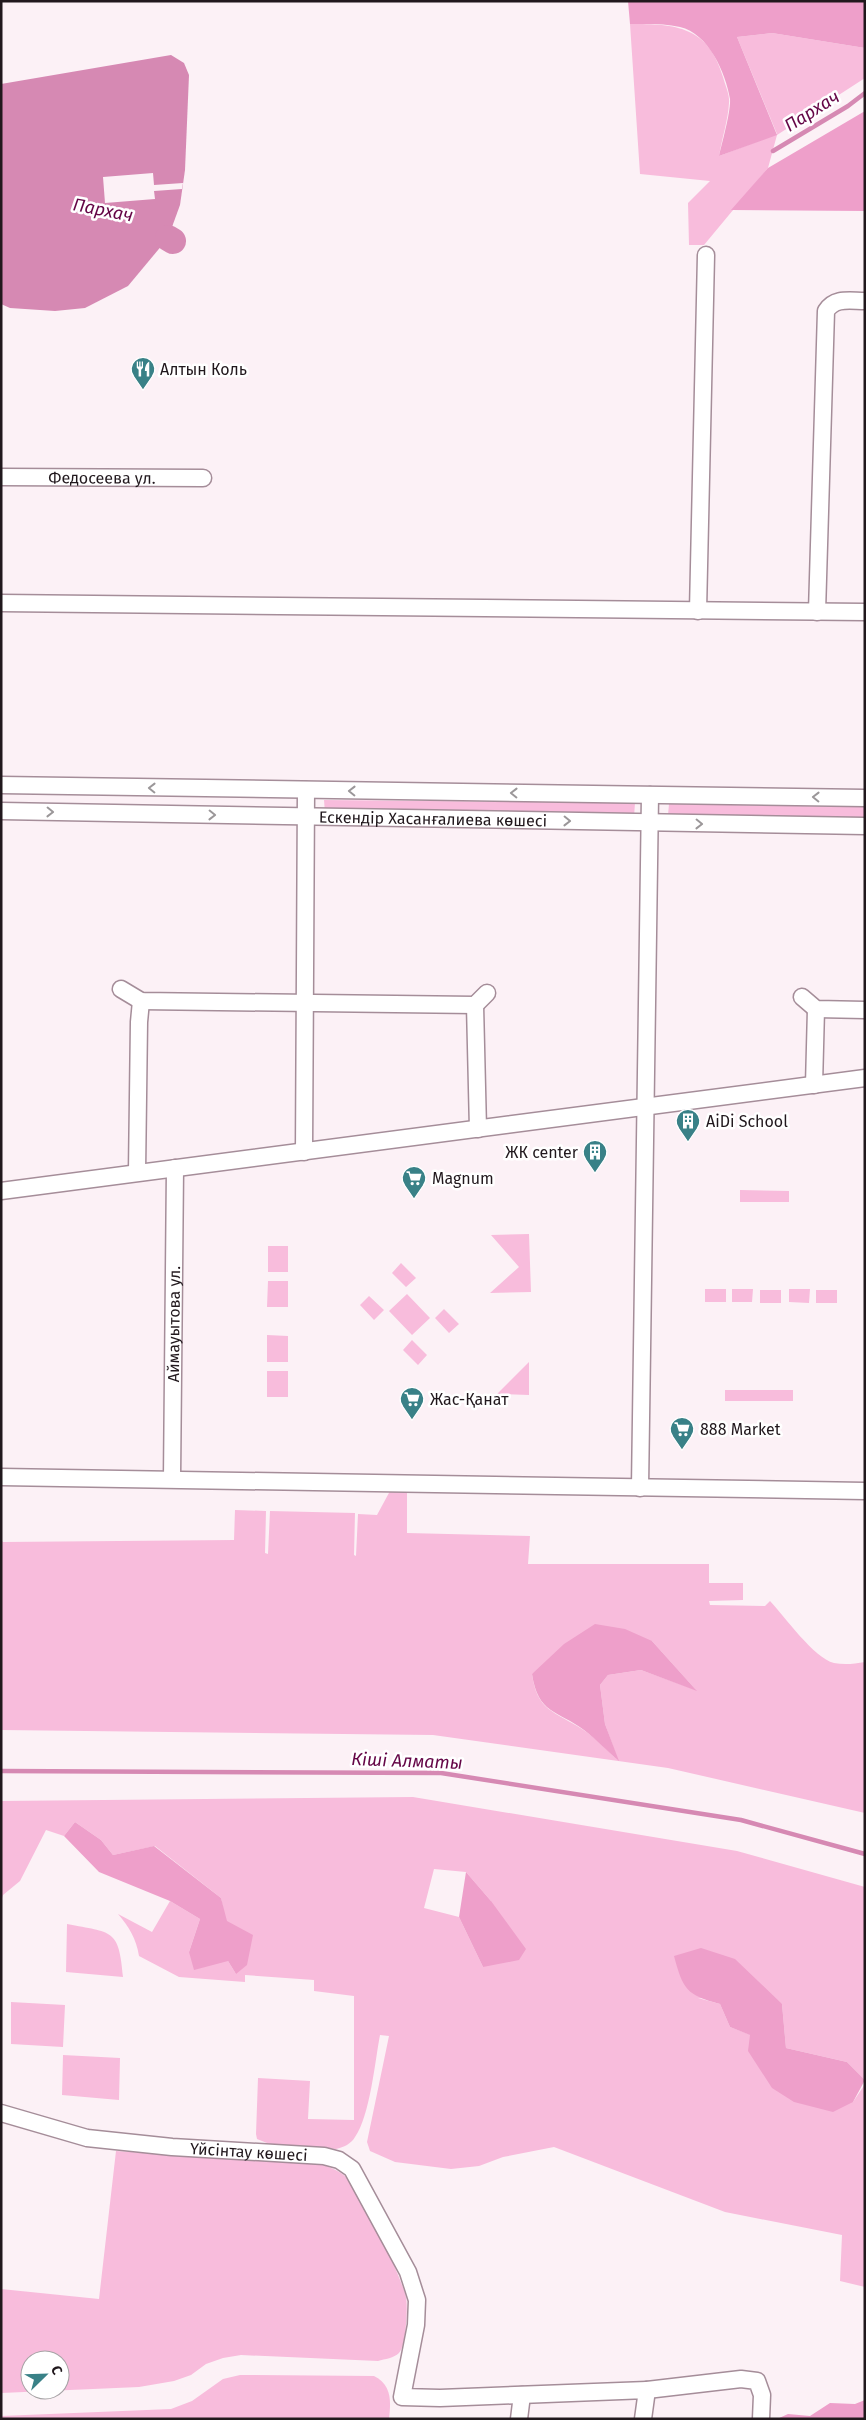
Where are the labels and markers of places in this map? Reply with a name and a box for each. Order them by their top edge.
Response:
restaurant icon: Алтын Коль [130,356,156,390]
place label: Алтын Коль [160,360,247,379]
building icon: AiDi School [675,1108,701,1142]
place label: AiDi School [706,1112,788,1131]
building icon: ЖК center [582,1139,608,1173]
place label: ЖК center [505,1143,579,1162]
supermarket icon: Magnum [401,1165,427,1199]
place label: Magnum [432,1169,494,1188]
supermarket icon: Жас-Қанат [399,1386,425,1420]
place label: Жас-Қанат [430,1390,509,1409]
supermarket icon: 888 Market [669,1416,695,1450]
place label: 888 Market [700,1420,781,1439]

